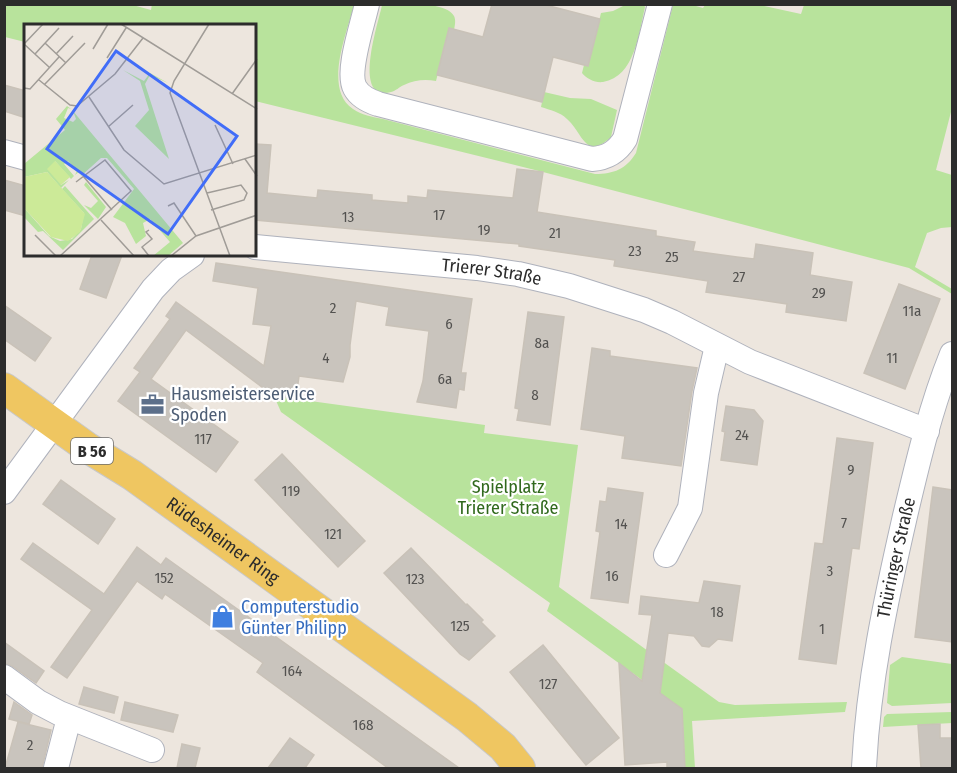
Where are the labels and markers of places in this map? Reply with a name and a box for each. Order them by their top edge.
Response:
place label: Hausmeisterservice Spoden [171,383,315,426]
office icon: Hausmeisterservice Spoden [140,391,166,417]
place label: Computerstudio Günter Philipp [241,596,359,639]
shop icon: Computerstudio Günter Philipp [210,604,236,630]

